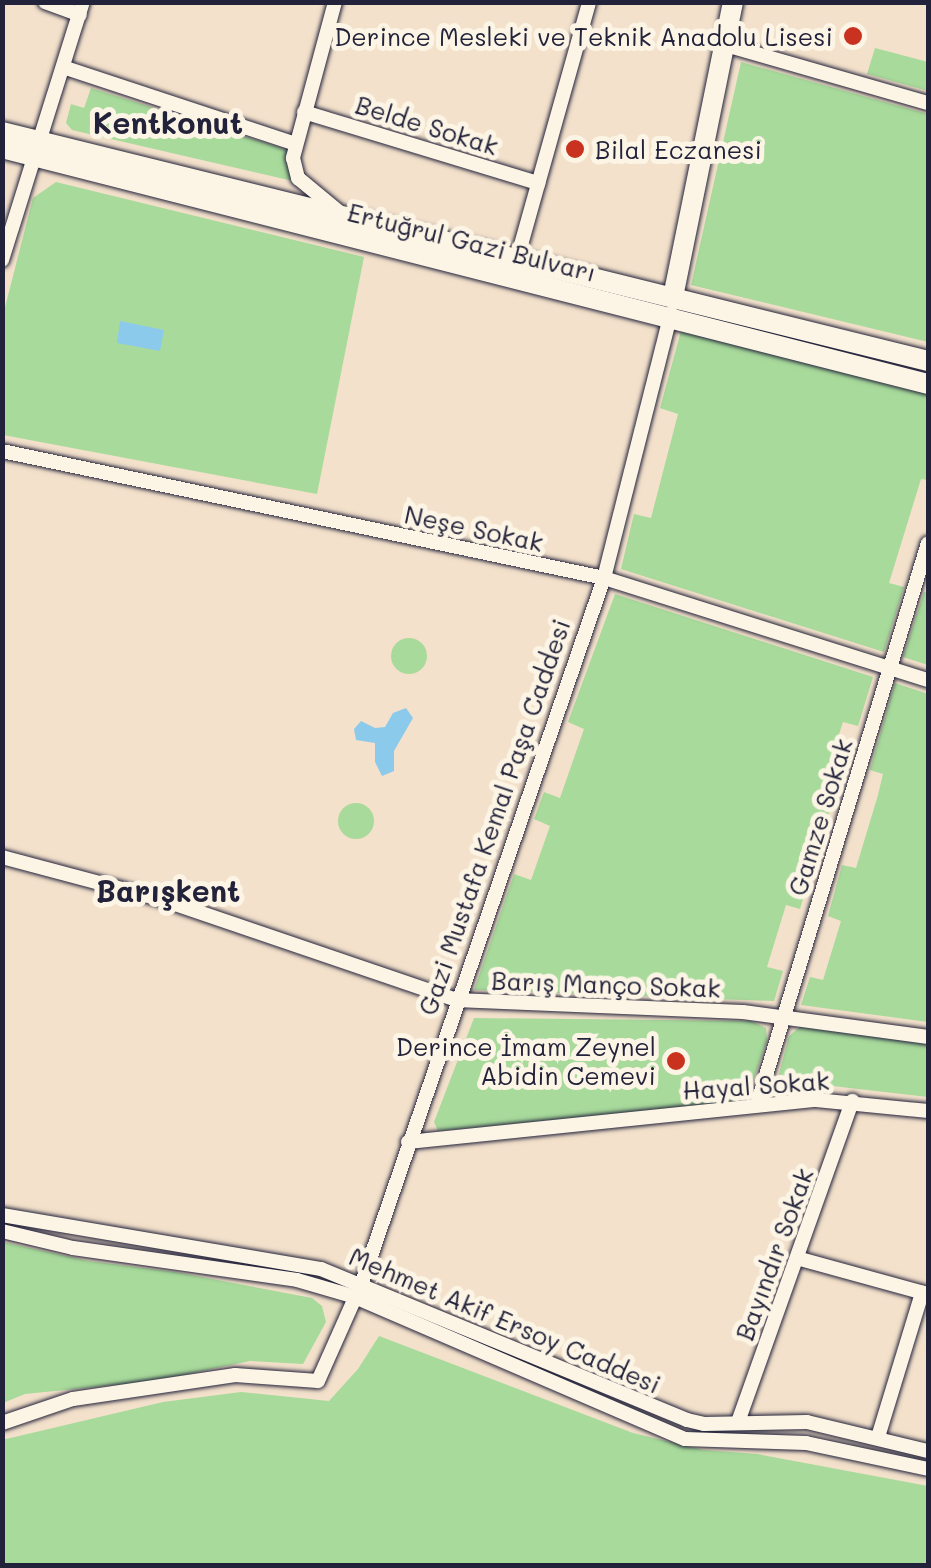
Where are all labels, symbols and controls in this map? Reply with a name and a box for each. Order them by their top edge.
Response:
place label: Derince Mesleki ve Teknik Anadolu Lisesi [334,21,833,51]
marker: Derince Mesleki ve Teknik Anadolu Lisesi [842,25,864,47]
street label: Belde Sokak [352,89,502,161]
district label: Kentkonut [93,104,243,140]
place label: Bilal Eczanesi [595,134,762,164]
marker: Bilal Eczanesi [564,138,586,160]
street label: Ertuğrul Gazi Bulvarı [345,197,599,287]
street label: Neşe Sokak [402,499,546,557]
street label: Gazi Mustafa Kemal Paşa Caddesi [412,615,576,1019]
street label: Gamze Sokak [782,735,858,899]
district label: Barışkent [96,872,240,908]
street label: Barış Manço Sokak [491,965,721,1003]
place label: Derince İmam Zeynel Abidin Cemevi [396,1032,656,1091]
marker: Derince İmam Zeynel Abidin Cemevi [665,1050,687,1072]
street label: Hayal Sokak [681,1065,831,1105]
street label: Bayındır Sokak [729,1164,819,1344]
street label: Mehmet Akif Ersoy Caddesi [345,1241,665,1399]

